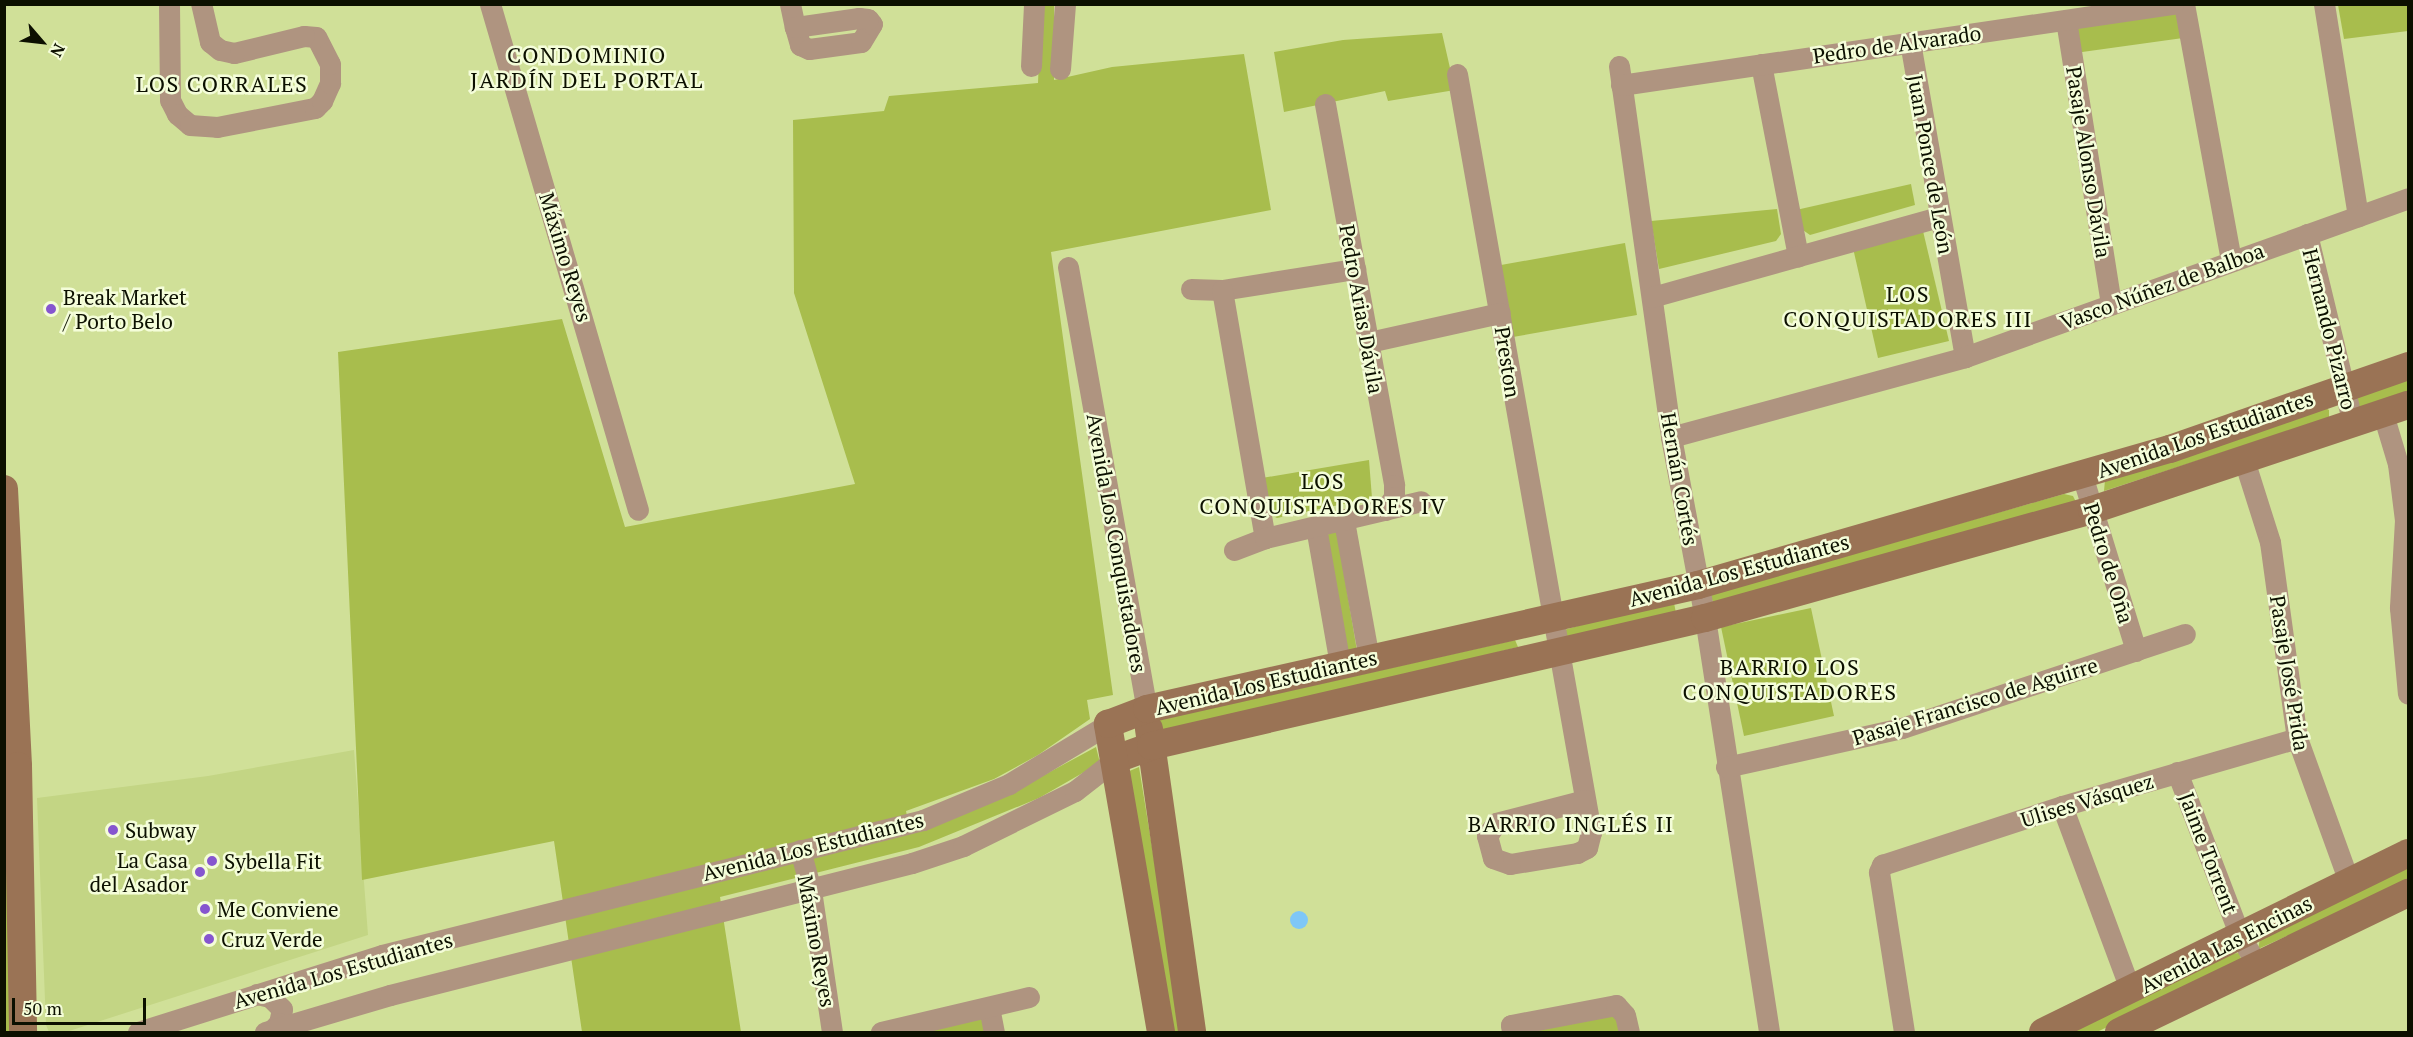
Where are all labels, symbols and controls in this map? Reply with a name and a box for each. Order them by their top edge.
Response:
north arrow [12,12,72,72]
street label: Pedro de Alvarado [1811,20,1983,68]
text: N [45,40,70,61]
district label: CONDOMINIO JARDÍN DEL PORTAL [470,41,704,92]
street label: Pasaje Alonso Dávila [2061,64,2117,260]
district label: LOS CORRALES [136,71,308,97]
street label: Juan Ponce de León [1903,72,1959,256]
street label: Máximo Reyes [534,189,598,325]
street label: Pedro Arias Dávila [1335,222,1389,396]
street label: Vasco Núñez de Balboa [2057,237,2267,335]
street label: Hernando Pizarro [2298,246,2362,412]
district label: LOS CONQUISTADORES III [1783,280,2033,332]
place label: Break Market / Porto Belo [63,284,187,334]
marker: Break Market / Porto Belo [44,302,58,316]
street label: Preston [1490,324,1526,400]
street label: Avenida Los Estudiantes [2094,385,2316,483]
street label: Hernán Cortés [1656,410,1704,548]
street label: Avenida Los Conquistadores [1082,411,1152,675]
district label: LOS CONQUISTADORES IV [1199,467,1447,518]
street label: Pedro de Oña [2079,500,2139,626]
street label: Avenida Los Estudiantes [1626,528,1852,612]
street label: Pasaje José Prida [2265,593,2315,753]
street label: Avenida Los Estudiantes [1153,644,1379,720]
street label: Pasaje Francisco de Aguirre [1849,652,2101,750]
district label: BARRIO LOS CONQUISTADORES [1683,653,1897,704]
street label: Ulises Vásquez [2017,768,2157,832]
street label: Jaime Torrent [2174,789,2244,917]
street label: Avenida Los Estudiantes [700,806,926,886]
district label: BARRIO INGLÉS II [1468,811,1674,837]
place label: Subway [125,817,196,843]
marker: Subway [106,823,120,837]
place label: La Casa del Asador [89,847,188,897]
place label: Sybella Fit [224,848,322,874]
marker: Sybella Fit [205,854,219,868]
marker: La Casa del Asador [193,865,207,879]
street label: Máximo Reyes [793,873,841,1009]
street label: Avenida Las Encinas [2136,890,2316,998]
place label: Me Conviene [217,896,339,922]
marker: Me Conviene [198,902,212,916]
place label: Cruz Verde [221,926,323,952]
street label: Avenida Los Estudiantes [231,927,455,1013]
marker: Cruz Verde [202,932,216,946]
scale bar [15,986,148,1024]
text: 50 m [23,996,62,1020]

